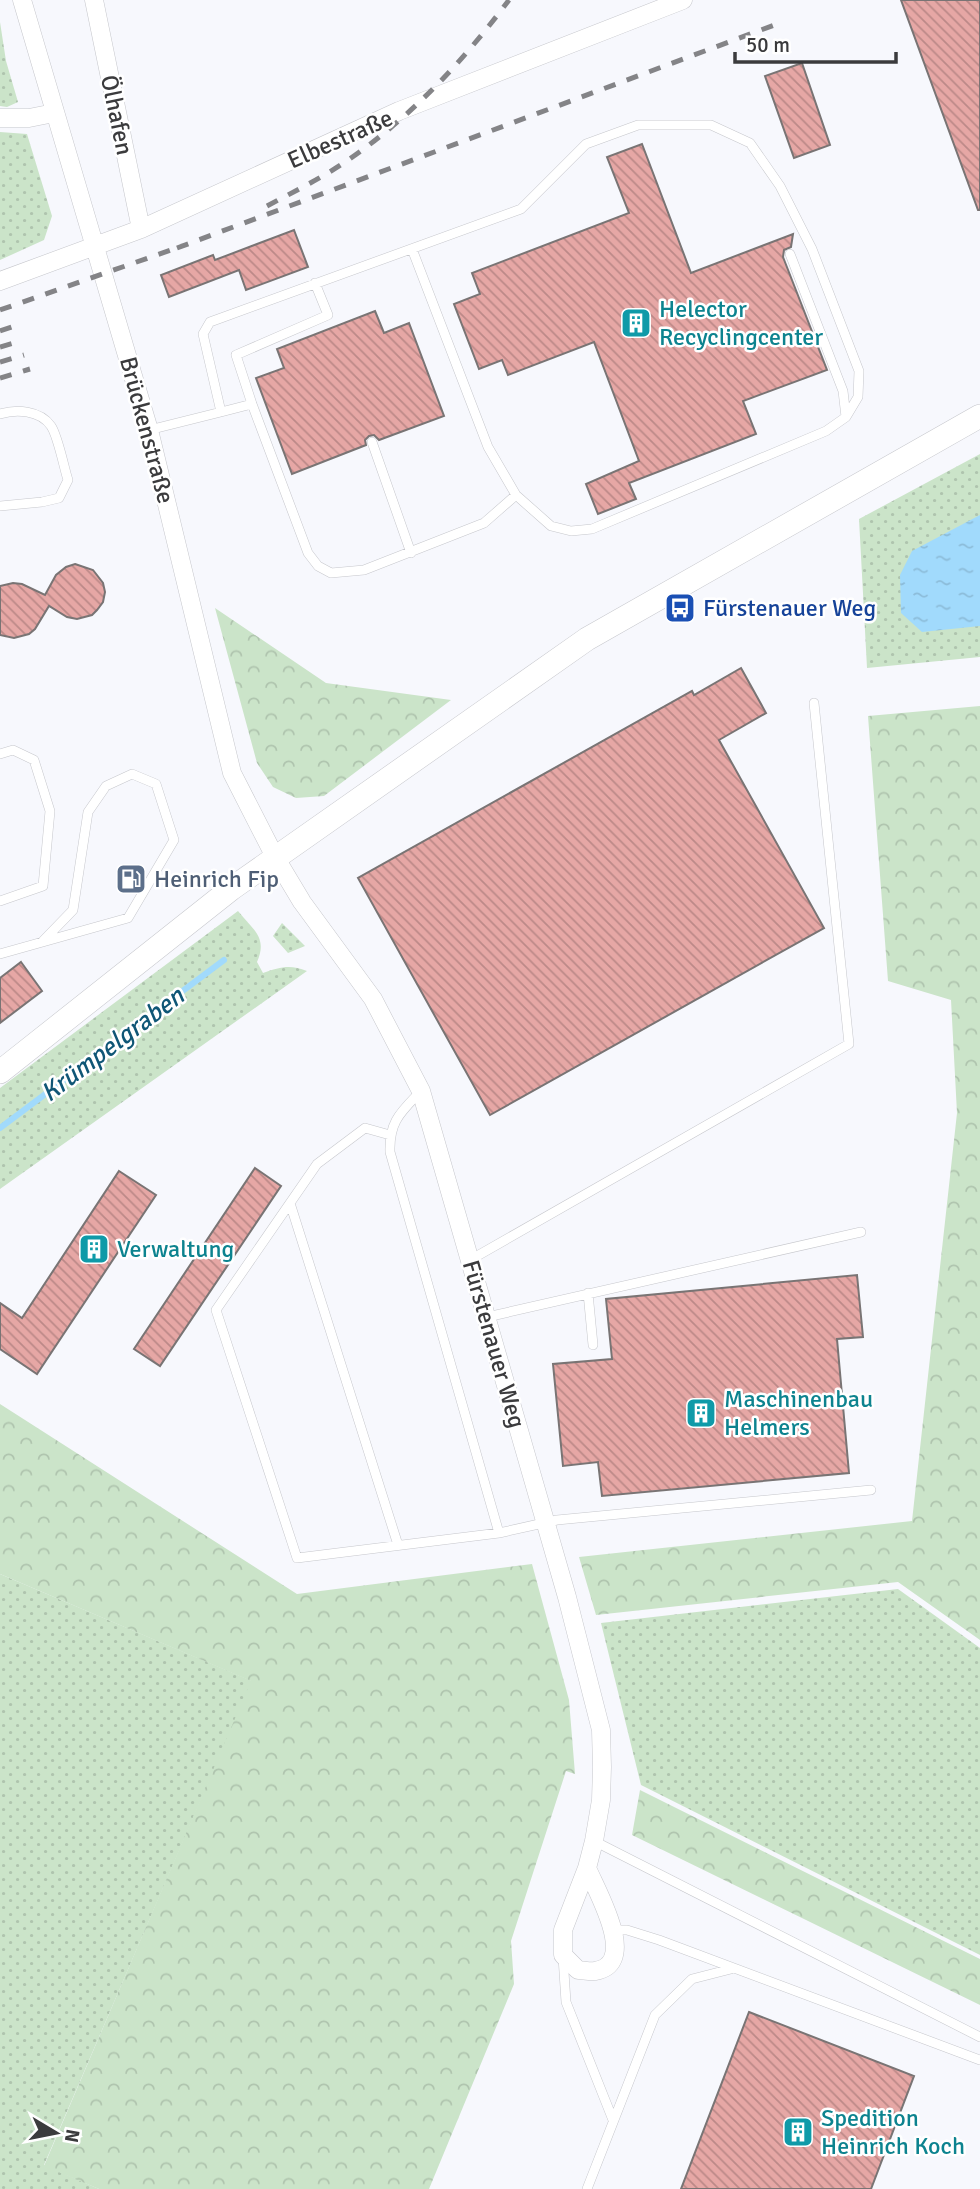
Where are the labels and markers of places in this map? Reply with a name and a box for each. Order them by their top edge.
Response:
place label: Helector Recyclingcenter [659,294,823,352]
building icon: Helector Recyclingcenter [619,306,653,340]
bus stop icon: Fürstenauer Weg [663,591,697,625]
place label: Fürstenauer Weg [703,593,876,623]
fuel station icon: Heinrich Fip [114,862,148,896]
place label: Heinrich Fip [154,864,279,894]
building icon: Verwaltung [77,1232,111,1266]
place label: Verwaltung [117,1234,234,1264]
place label: Maschinenbau Helmers [724,1384,873,1442]
building icon: Maschinenbau Helmers [684,1396,718,1430]
place label: Spedition Heinrich Koch [821,2103,965,2161]
building icon: Spedition Heinrich Koch [781,2115,815,2149]

